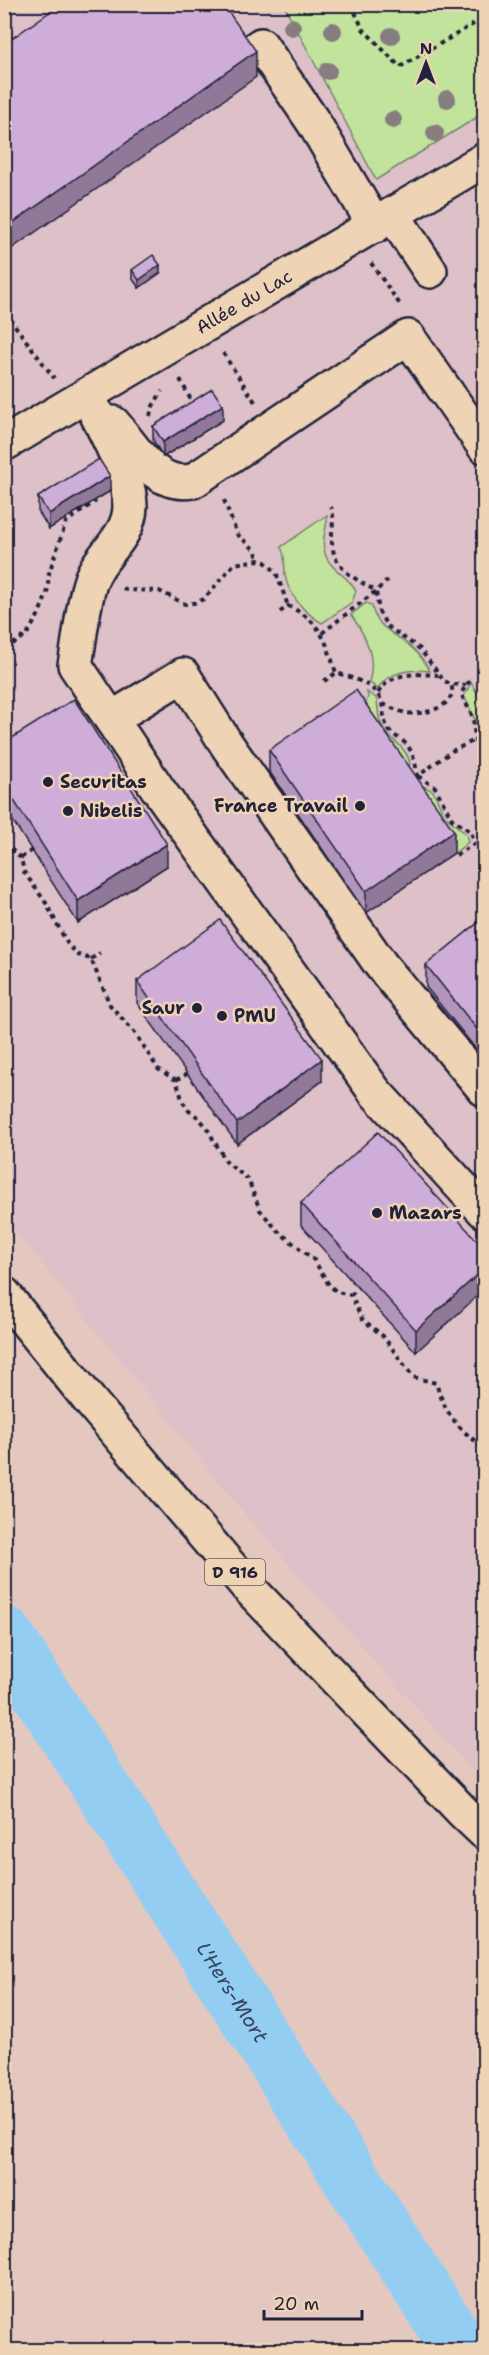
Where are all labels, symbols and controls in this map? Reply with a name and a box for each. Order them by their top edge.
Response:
north arrow [396,33,456,93]
text: N [420,38,432,59]
street label: Allée du Lac [192,264,297,340]
place label: Securitas [60,770,147,794]
marker: Securitas [41,775,55,789]
place label: France Travail [214,794,348,818]
place label: Nibelis [80,799,142,823]
marker: France Travail [353,799,367,813]
marker: Nibelis [61,804,75,818]
place label: Saur [142,996,185,1020]
marker: Saur [190,1001,204,1015]
place label: PMU [234,1004,276,1028]
marker: PMU [215,1009,229,1023]
place label: Mazars [389,1201,462,1225]
marker: Mazars [370,1206,384,1220]
road number: D 916 [205,1559,265,1585]
water label: L'Hers-Mort [191,1937,274,2048]
scale bar [264,2283,362,2321]
text: 20 m [273,2292,319,2316]

